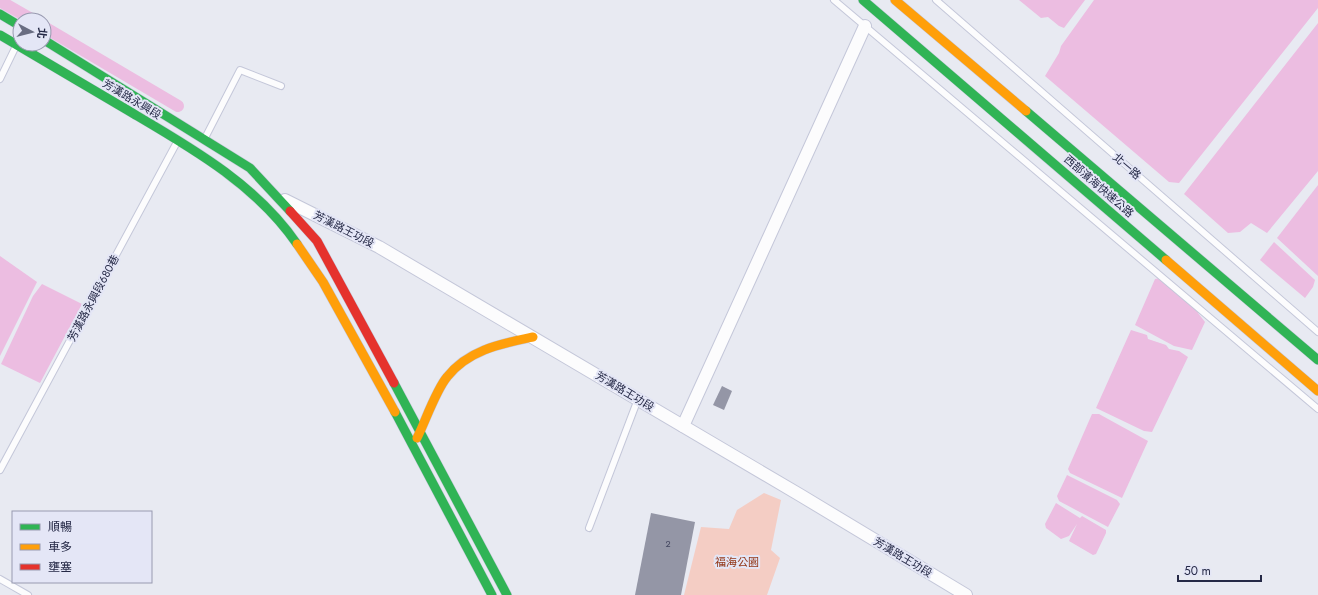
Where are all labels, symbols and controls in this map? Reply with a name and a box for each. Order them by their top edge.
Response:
north arrow [12,12,52,52]
text: 北 [33,27,51,40]
street label: 芳漢路永興段 [100,75,164,123]
street label: 北一路 [1109,149,1145,183]
street label: 西部濱海快速公路 [1061,151,1137,221]
street label: 芳漢路王功段 [311,207,377,251]
street label: 芳漢路永興段680巷 [63,252,123,344]
street label: 芳漢路王功段 [593,367,657,415]
legend [12,511,152,583]
text: 順暢 [48,518,72,536]
street label: 芳漢路王功段 [871,533,935,581]
house number: 2 [665,537,671,550]
text: 車多 [48,538,72,556]
park label: 福海公園 [715,554,759,570]
scale bar [1178,557,1261,583]
text: 壅塞 [48,558,72,576]
text: 50 m [1184,562,1211,580]

